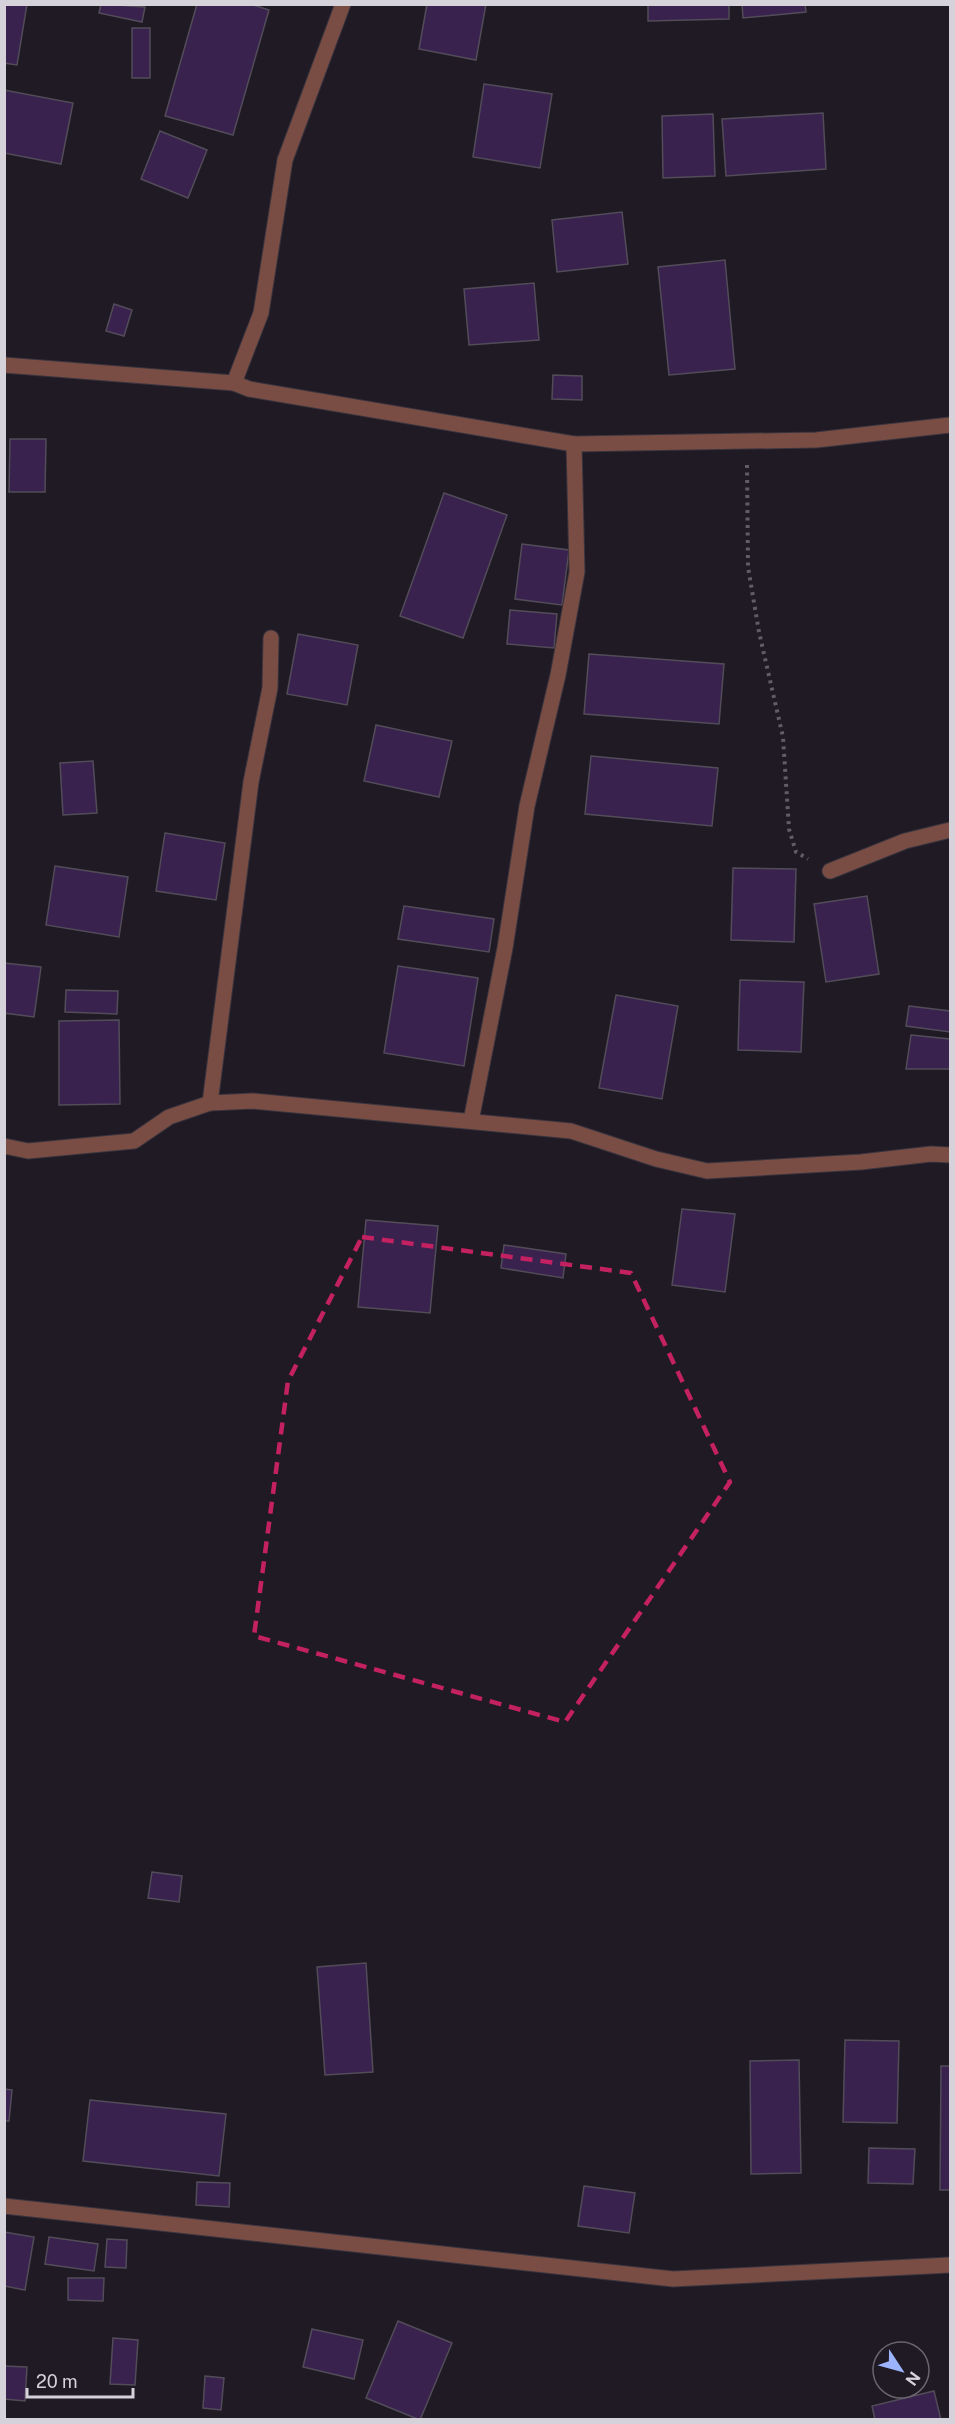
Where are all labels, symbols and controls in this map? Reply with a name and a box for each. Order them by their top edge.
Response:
north arrow [871,2340,931,2400]
scale bar [27,2361,134,2399]
text: N [901,2368,924,2389]
text: 20 m [36,2371,78,2392]

